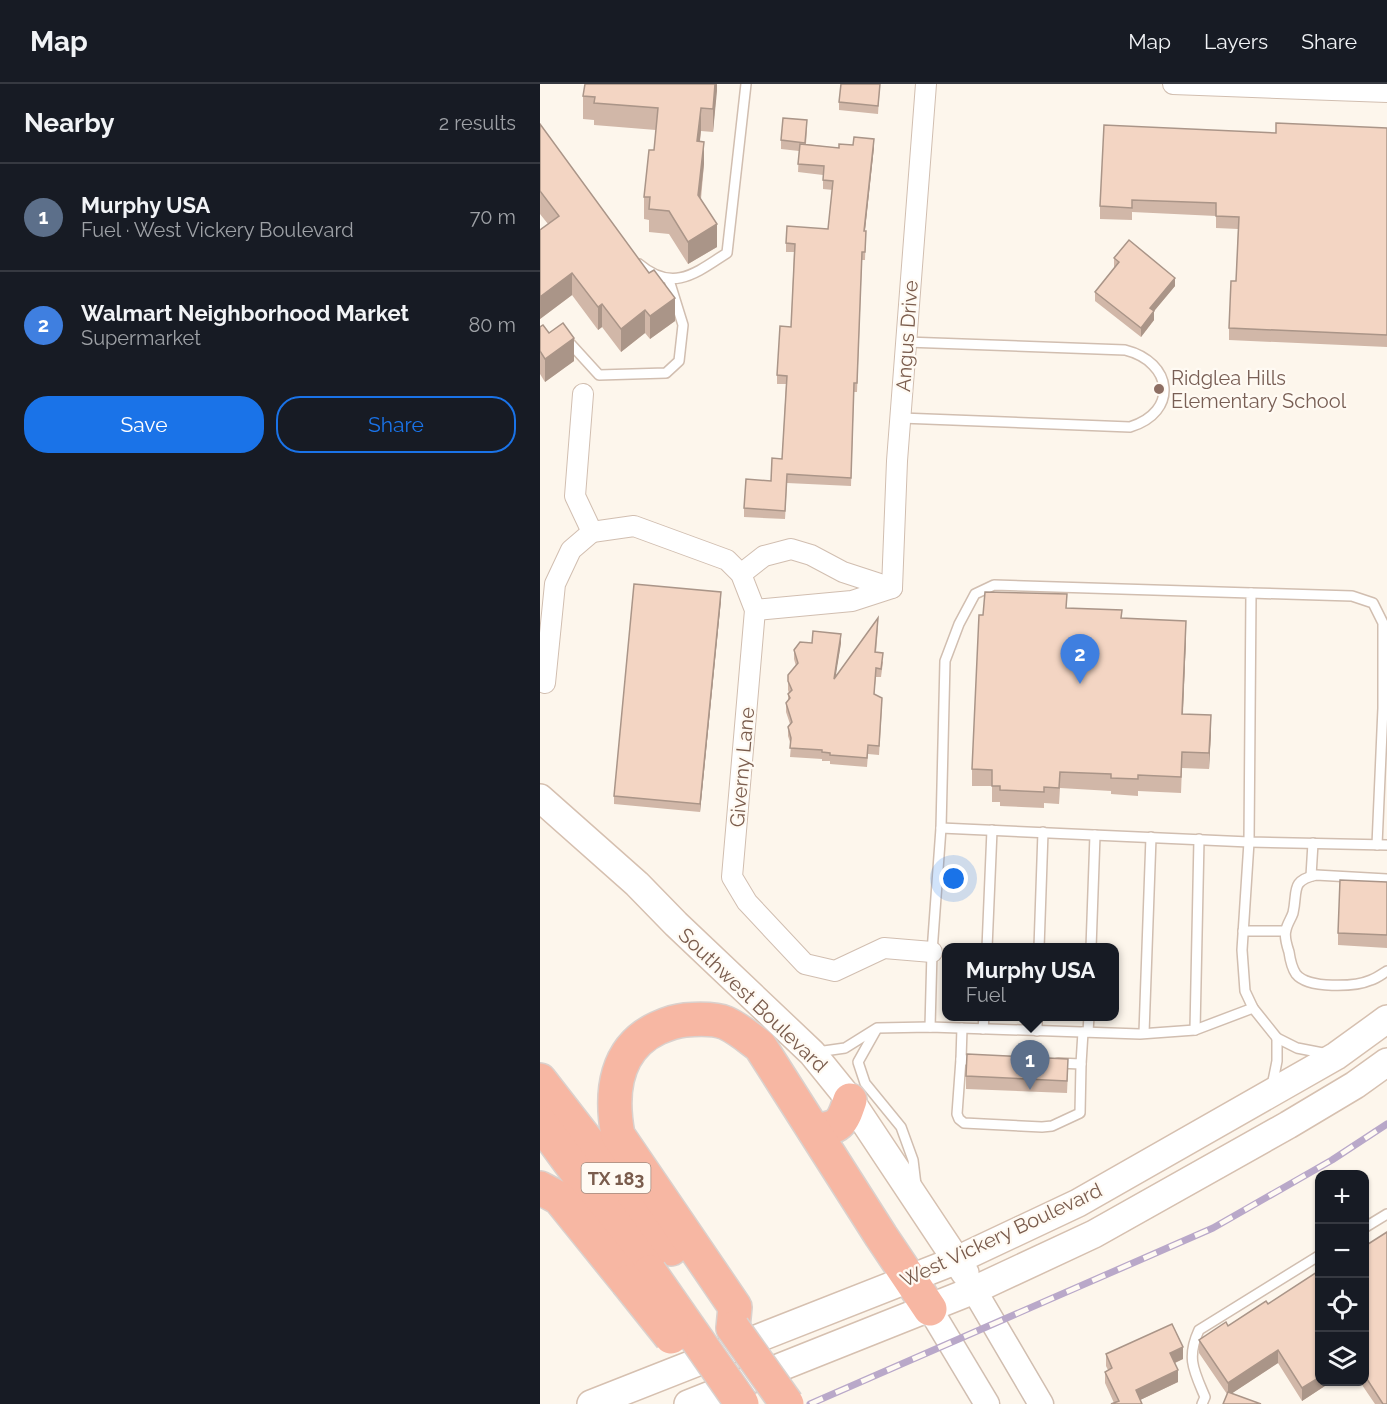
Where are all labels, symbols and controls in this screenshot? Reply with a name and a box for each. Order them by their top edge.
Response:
text: Map [30,25,88,58]
text: Map [1128,29,1171,54]
text: Layers [1204,29,1268,54]
text: Share [1301,29,1357,54]
text: Nearby [24,108,114,138]
text: 2 results [439,111,516,135]
text: Murphy USA [81,192,210,218]
text: 1 [39,205,48,229]
text: 70 m [470,205,516,229]
text: Fuel · West Vickery Boulevard [81,218,354,242]
street label: Angus Drive [891,279,923,393]
text: Walmart Neighborhood Market [81,300,409,326]
text: 2 [38,313,49,337]
text: 80 m [468,313,516,337]
text: Supermarket [81,326,201,350]
place label: Ridglea Hills Elementary School [1171,366,1347,413]
marker: Ridglea Hills Elementary School [1152,382,1166,396]
button: Save [24,396,264,453]
button: Share [276,396,516,453]
pin: 2 [1060,634,1100,684]
street label: Giverny Lane [725,706,759,828]
your location [939,864,968,893]
street label: Southwest Boulevard [674,923,832,1077]
popup [942,943,1119,1021]
text: Murphy USA [966,957,1095,983]
text: Fuel [966,983,1006,1007]
pin: 1 [1010,1040,1050,1090]
road number: TX 183 [582,1163,650,1193]
map controls [1315,1170,1369,1386]
button: + [1315,1170,1369,1224]
street label: West Vickery Boulevard [896,1178,1106,1292]
button: − [1315,1224,1369,1278]
button: locate [1315,1278,1369,1332]
button: layers [1315,1332,1369,1386]

